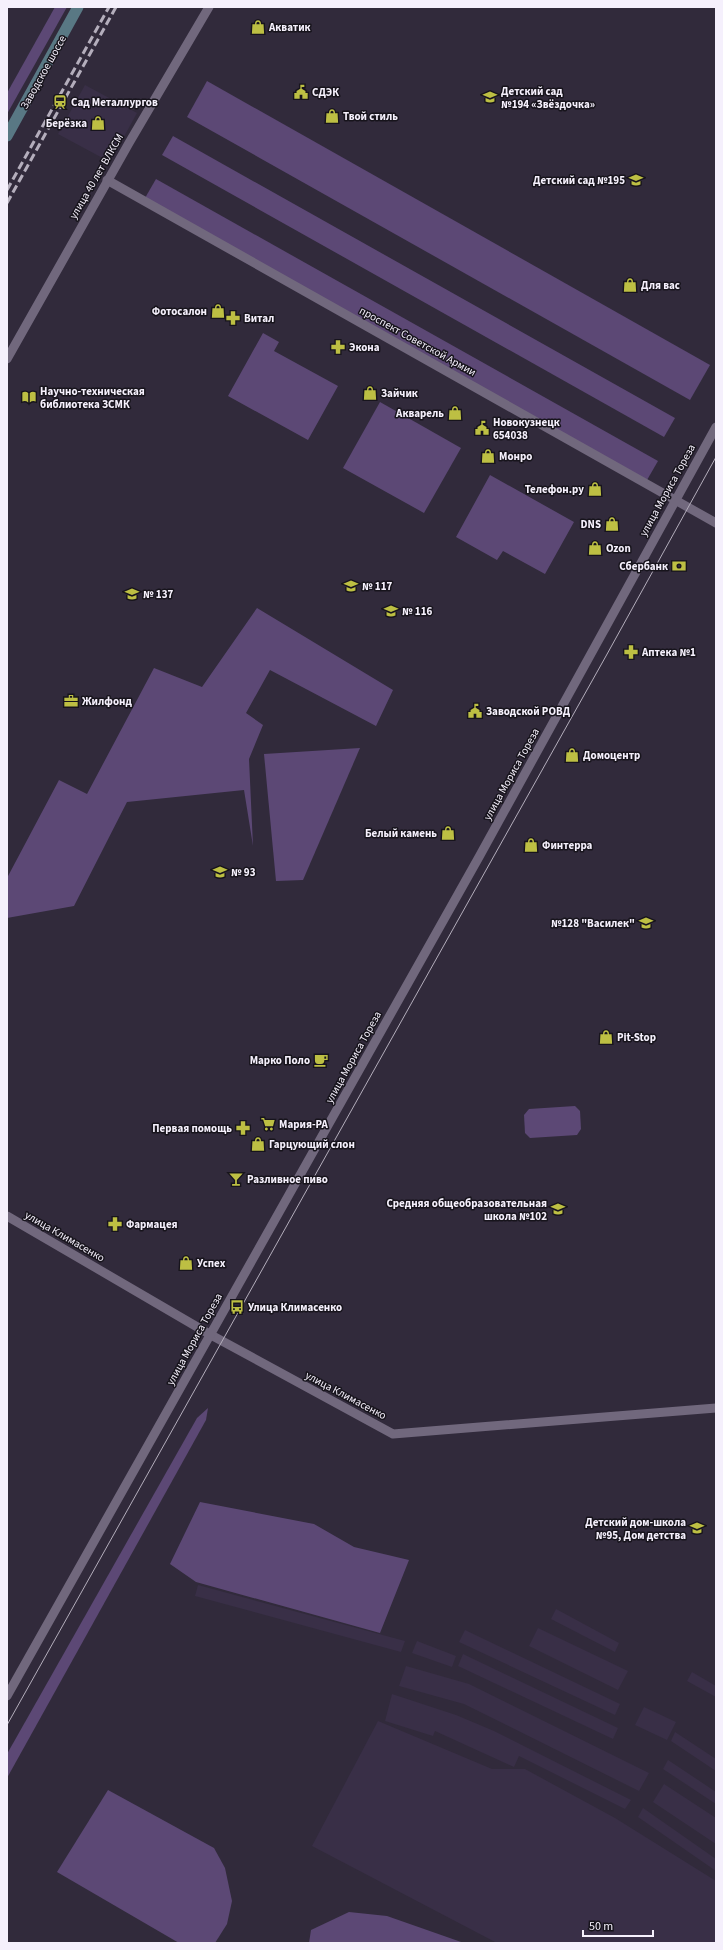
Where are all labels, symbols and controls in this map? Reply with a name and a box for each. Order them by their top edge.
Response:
shop icon: Акватик [250,19,266,35]
place label: Акватик [268,20,311,35]
street label: Заводское шоссе [17,32,70,112]
public building icon: СДЭК [293,84,309,100]
place label: Детский сад №194 «Звёздочка» [501,84,595,112]
place label: СДЭК [312,85,339,100]
school or university icon: Детский сад №194 «Звёздочка» [482,89,498,105]
station icon: Сад Металлургов [52,94,68,110]
place label: Сад Металлургов [71,95,158,110]
shop icon: Твой стиль [324,108,340,124]
place label: Твой стиль [343,109,398,124]
shop icon: Берёзка [90,115,106,131]
place label: Берёзка [46,116,87,131]
street label: улица 40 лет ВЛКСМ [66,131,127,222]
school or university icon: Детский сад №195 [628,172,644,188]
place label: Детский сад №195 [533,173,625,188]
shop icon: Для вас [622,277,638,293]
place label: Для вас [641,278,680,293]
shop icon: Фотосалон [210,303,226,319]
street label: проспект Советской Армии [357,303,479,380]
place label: Фотосалон [152,304,207,319]
pharmacy icon: Витал [225,310,241,326]
place label: Витал [244,311,274,326]
pharmacy icon: Экона [330,339,346,355]
place label: Экона [349,340,380,355]
place label: Научно-техническая библиотека ЗСМК [40,384,145,412]
shop icon: Зайчик [362,385,378,401]
place label: Зайчик [381,386,418,401]
library icon: Научно-техническая библиотека ЗСМК [21,389,37,405]
shop icon: Акварель [447,405,463,421]
place label: Акварель [395,406,444,421]
place label: Новокузнецк 654038 [493,415,560,443]
public building icon: Новокузнецк 654038 [474,420,490,436]
street label: улица Мориса Тореза [636,441,699,539]
shop icon: Монро [480,448,496,464]
place label: Монро [499,449,532,464]
shop icon: Телефон.ру [587,481,603,497]
place label: Телефон.ру [525,482,584,497]
shop icon: DNS [604,516,620,532]
place label: DNS [581,517,601,532]
shop icon: Ozon [587,540,603,556]
place label: Ozon [606,541,631,556]
bank icon: Сбербанк [671,558,687,574]
place label: Сбербанк [619,559,668,574]
school or university icon: № 117 [343,578,359,594]
place label: № 117 [362,579,392,594]
school or university icon: № 137 [124,586,140,602]
place label: № 137 [143,587,173,602]
school or university icon: № 116 [383,603,399,619]
place label: № 116 [402,604,432,619]
pharmacy icon: Аптека №1 [623,644,639,660]
place label: Аптека №1 [641,645,696,660]
office icon: Жилфонд [63,693,79,709]
place label: Жилфонд [82,694,132,709]
public building icon: Заводской РОВД [467,703,483,719]
place label: Заводской РОВД [486,704,571,719]
street label: улица Мориса Тореза [480,725,543,823]
shop icon: Домоцентр [564,747,580,763]
place label: Домоцентр [583,748,640,763]
shop icon: Белый камень [440,825,456,841]
place label: Белый камень [365,826,437,841]
shop icon: Финтерра [523,837,539,853]
place label: Финтерра [542,838,593,853]
school or university icon: № 93 [212,864,228,880]
place label: № 93 [231,865,256,880]
school or university icon: №128 "Василек" [638,915,654,931]
place label: №128 "Василек" [551,916,635,931]
street label: улица Мориса Тореза [322,1008,385,1106]
shop icon: Pit-Stop [598,1029,614,1045]
place label: Pit-Stop [617,1030,656,1045]
cafe icon: Марко Поло [313,1052,329,1068]
place label: Марко Поло [250,1053,310,1068]
supermarket icon: Мария-РА [260,1116,276,1132]
place label: Мария-РА [279,1117,329,1132]
pharmacy icon: Первая помощь [235,1120,251,1136]
place label: Первая помощь [152,1121,232,1136]
shop icon: Гарцующий слон [250,1136,266,1152]
place label: Гарцующий слон [269,1137,355,1152]
bar icon: Разливное пиво [228,1171,244,1187]
place label: Разливное пиво [247,1172,328,1187]
place label: Средняя общеобразовательная школа №102 [386,1196,547,1224]
school or university icon: Средняя общеобразовательная школа №102 [550,1201,566,1217]
street label: улица Климасенко [22,1207,107,1265]
pharmacy icon: Фармацея [107,1216,123,1232]
place label: Фармацея [126,1217,178,1232]
shop icon: Успех [178,1255,194,1271]
place label: Успех [197,1256,226,1271]
street label: улица Мориса Тореза [163,1290,226,1388]
bus stop icon: Улица Климасенко [229,1299,245,1315]
place label: Улица Климасенко [248,1300,342,1315]
street label: улица Климасенко [303,1368,389,1423]
place label: Детский дом-школа №95, Дом детства [585,1515,686,1543]
school or university icon: Детский дом-школа №95, Дом детства [689,1520,705,1536]
scale bar [583,1912,653,1938]
text: 50 m [589,1918,613,1935]

